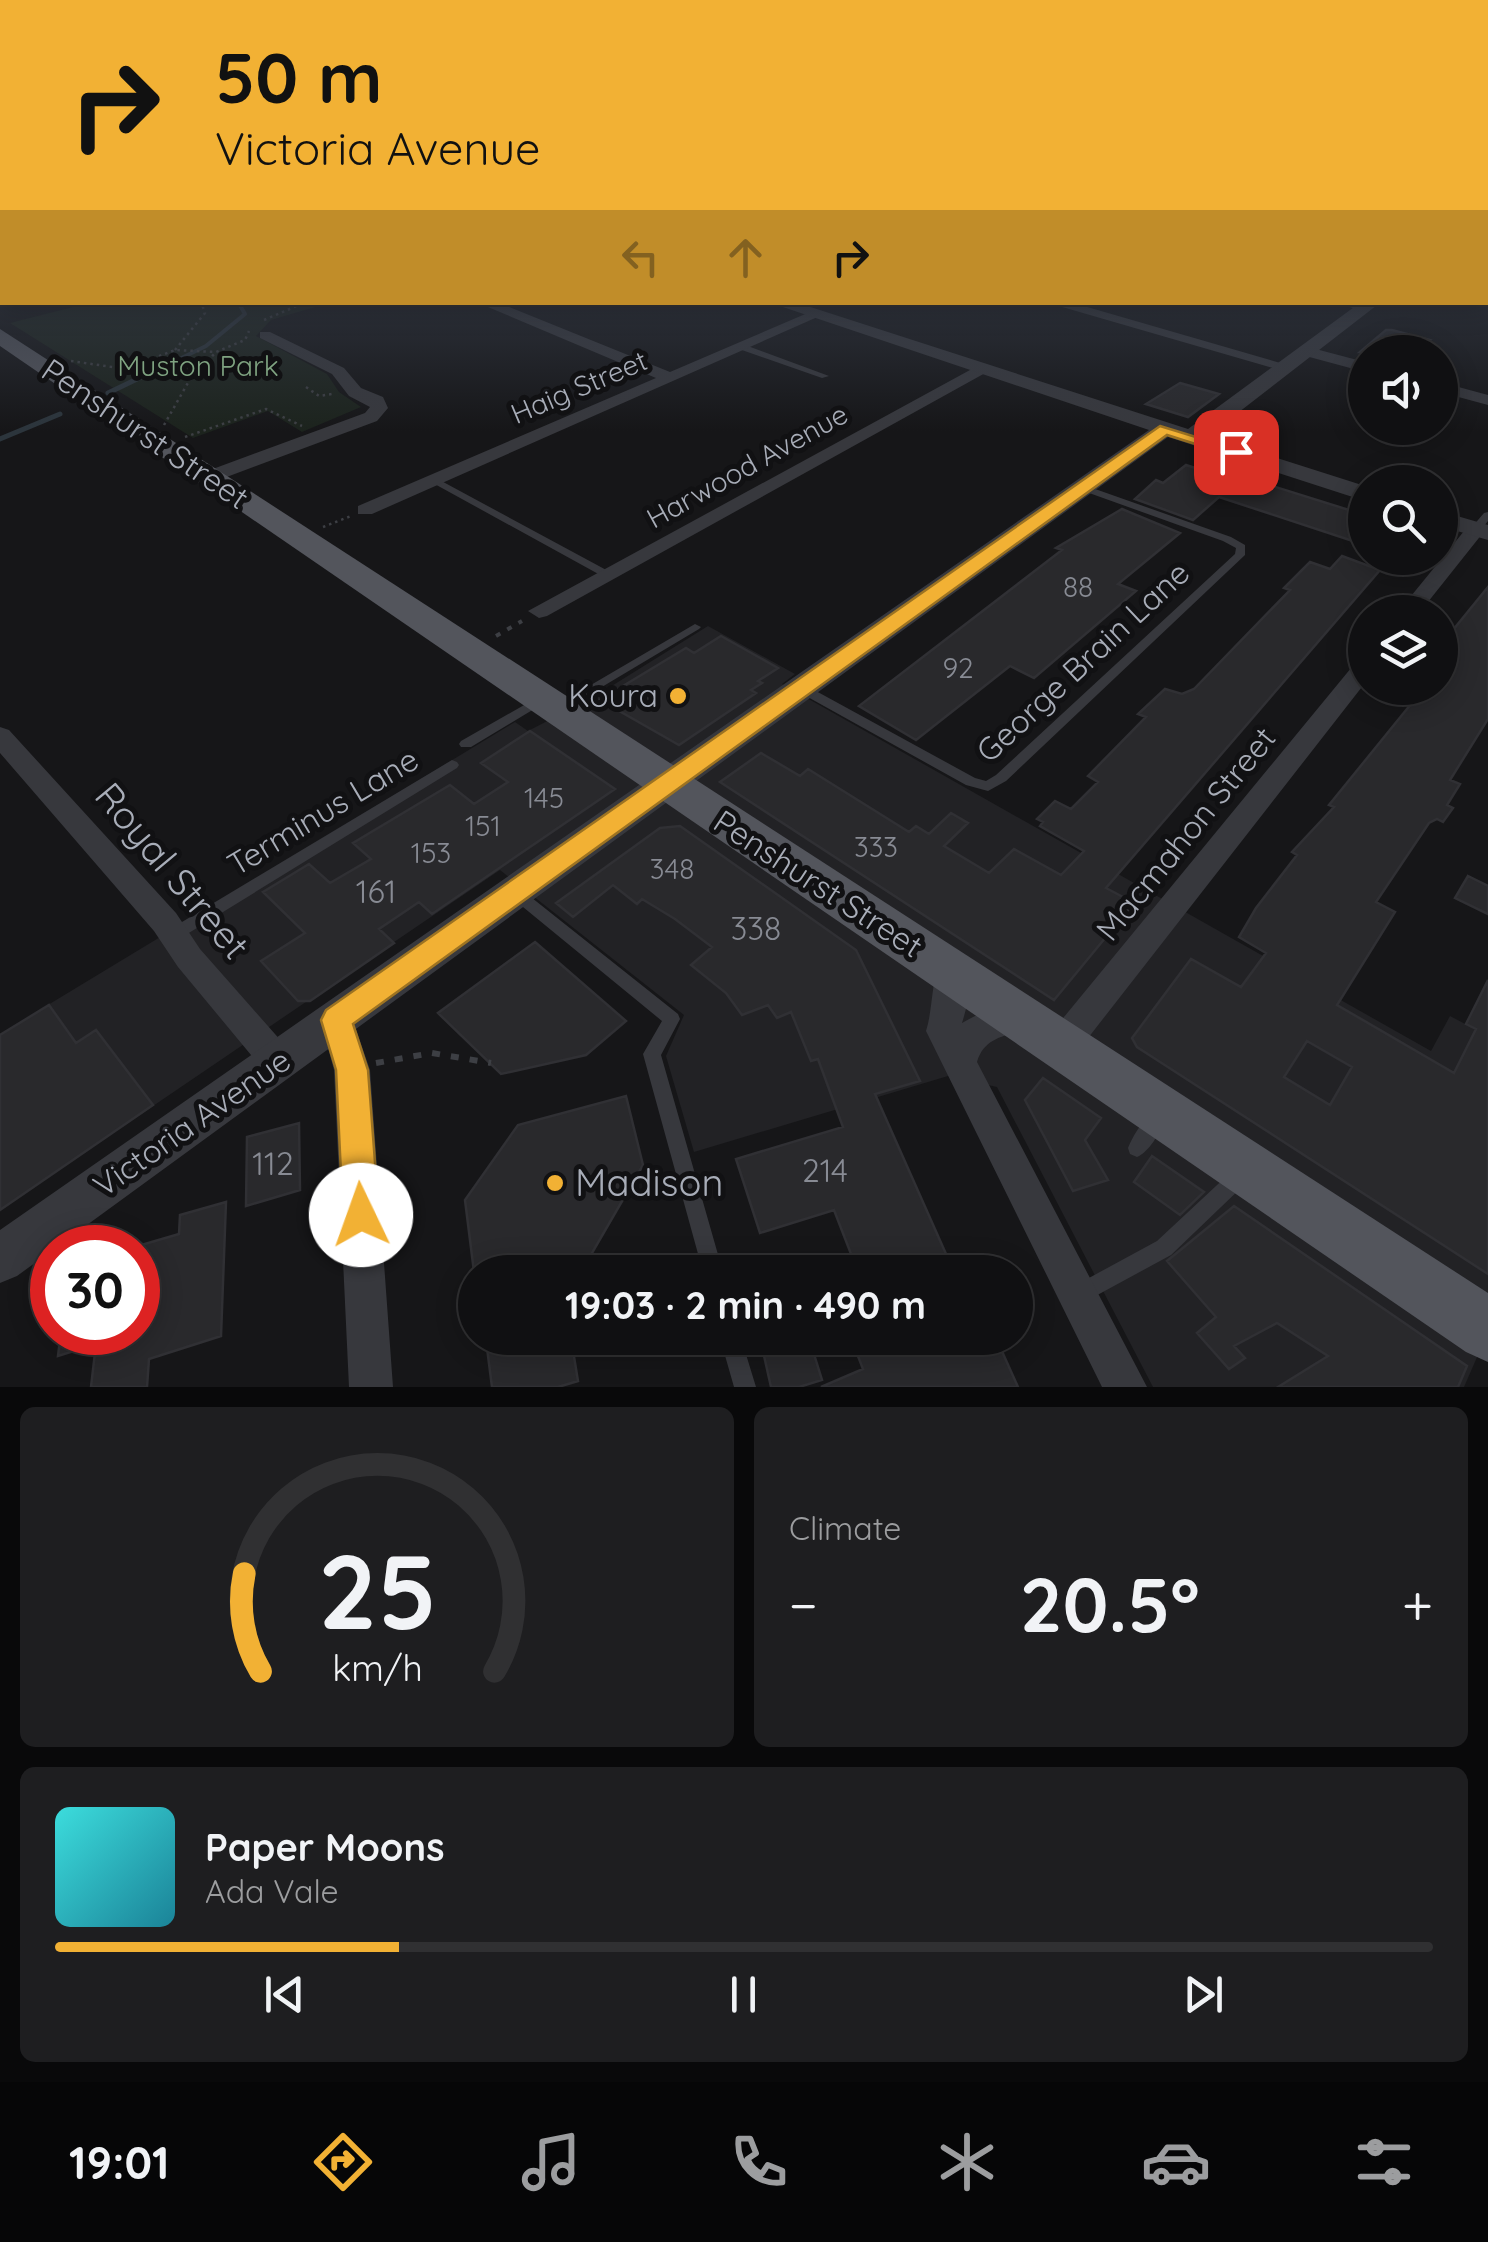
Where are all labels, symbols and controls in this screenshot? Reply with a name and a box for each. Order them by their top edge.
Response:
text: 50 m [215,33,382,121]
icon: right [50,40,180,170]
text: Victoria Avenue [215,120,541,176]
icon: left [613,230,668,285]
icon: ahead [718,230,773,285]
icon: right [823,230,878,285]
map controls [1348,335,1458,705]
button: sound [1348,335,1458,445]
street label: Haig Street [505,342,652,431]
park label: Muston Park [117,348,279,383]
street label: Penshurst Street [34,349,257,517]
street label: Harwood Avenue [640,396,853,535]
pin [1194,410,1279,495]
icon: arrive [1209,425,1264,480]
button: search [1348,465,1458,575]
street label: George Brain Lane [967,552,1197,770]
house number: 88 [1063,569,1093,604]
button: layers [1348,595,1458,705]
house number: 92 [942,650,974,685]
place label: Koura [568,675,658,715]
marker: Koura [667,685,689,707]
street label: Macmahon Street [1087,719,1284,948]
street label: Terminus Lane [220,739,425,884]
street label: Royal Street [85,772,261,968]
house number: 145 [524,780,564,815]
street label: Penshurst Street [707,801,931,966]
house number: 151 [465,808,501,843]
house number: 333 [854,829,898,864]
house number: 153 [411,835,451,870]
house number: 348 [650,851,694,886]
house number: 161 [356,871,396,911]
house number: 338 [731,908,781,948]
street label: Victoria Avenue [85,1039,298,1205]
house number: 112 [252,1143,294,1183]
house number: 214 [802,1150,848,1190]
place label: Madison [575,1158,723,1206]
position arrow [309,1163,413,1267]
marker: Madison [544,1172,566,1194]
speed limit sign: 30 [30,1225,160,1355]
text: 19:03 · 2 min · 490 m [565,1281,926,1329]
text: Climate [789,1508,901,1548]
text: 25 [317,1525,437,1655]
text: 20.5° [1020,1557,1200,1651]
text: − [789,1570,818,1639]
text: + [1402,1570,1433,1639]
text: km/h [332,1645,422,1690]
text: Paper Moons [205,1823,445,1871]
text: Ada Vale [205,1871,339,1911]
icon: previous [257,1967,312,2022]
icon: pause [716,1967,771,2022]
icon: next [1176,1967,1231,2022]
icon: directions [308,2127,378,2197]
icon: music [516,2127,586,2197]
icon: phone [724,2127,794,2197]
icon: climate [932,2127,1002,2197]
icon: car [1141,2127,1211,2197]
icon: filters [1349,2127,1419,2197]
text: 19:01 [69,2134,170,2190]

